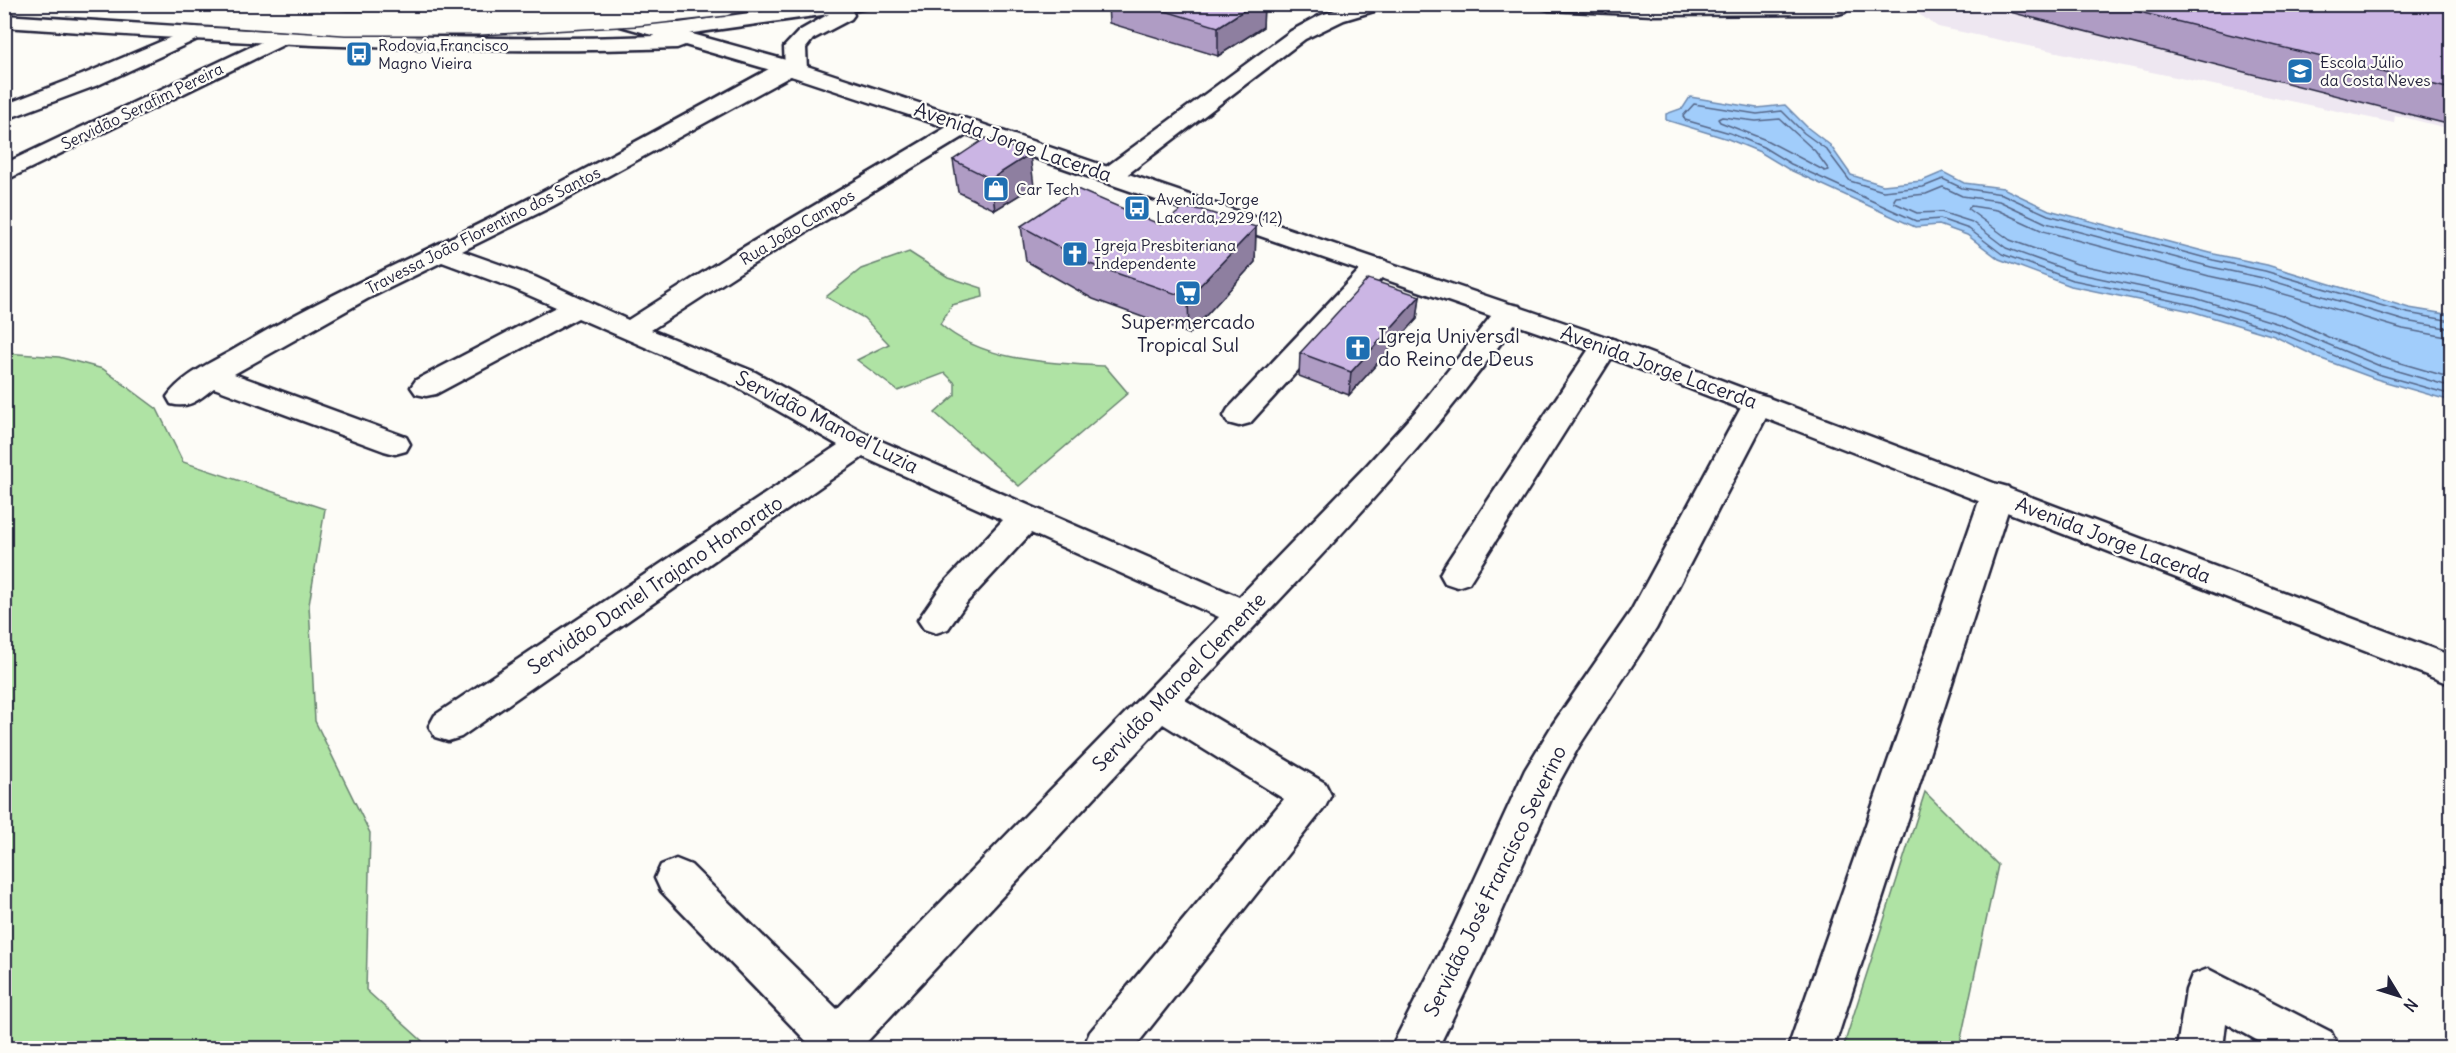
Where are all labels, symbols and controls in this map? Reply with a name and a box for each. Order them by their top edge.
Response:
place label: Rodovia Francisco Magno Vieira [378,35,509,73]
bus stop icon: Rodovia Francisco Magno Vieira [344,39,374,69]
place label: Escola Júlio da Costa Neves [2320,52,2431,90]
school or university icon: Escola Júlio da Costa Neves [2285,56,2315,86]
street label: Servidão Serafim Pereira [58,58,226,154]
street label: Avenida Jorge Lacerda [911,96,1115,187]
street label: Travessa João Florentino dos Santos [362,162,604,298]
shop icon: Car Tech [981,174,1011,204]
place label: Car Tech [1016,179,1079,199]
street label: Rua João Campos [736,185,858,269]
place label: Avenida Jorge Lacerda,2929 (12) [1156,189,1283,227]
bus stop icon: Avenida Jorge Lacerda,2929 (12) [1122,193,1152,223]
place label: Igreja Presbiteriana Independente [1094,235,1236,273]
church icon: Igreja Presbiteriana Independente [1060,239,1090,269]
supermarket icon: Supermercado Tropical Sul [1173,278,1203,308]
place label: Supermercado Tropical Sul [1121,309,1255,357]
street label: Avenida Jorge Lacerda [1558,319,1761,414]
place label: Igreja Universal do Reino de Deus [1378,323,1534,371]
church icon: Igreja Universal do Reino de Deus [1343,333,1373,363]
street label: Servidão Manoel Luzia [732,365,923,478]
street label: Servidão Daniel Trajano Honorato [522,490,787,680]
street label: Avenida Jorge Lacerda [2012,491,2214,588]
street label: Servidão Manoel Clemente [1087,587,1271,776]
street label: Servidão José Francisco Severino [1418,741,1571,1020]
north arrow [2369,966,2429,1026]
text: N [2400,995,2422,1016]

